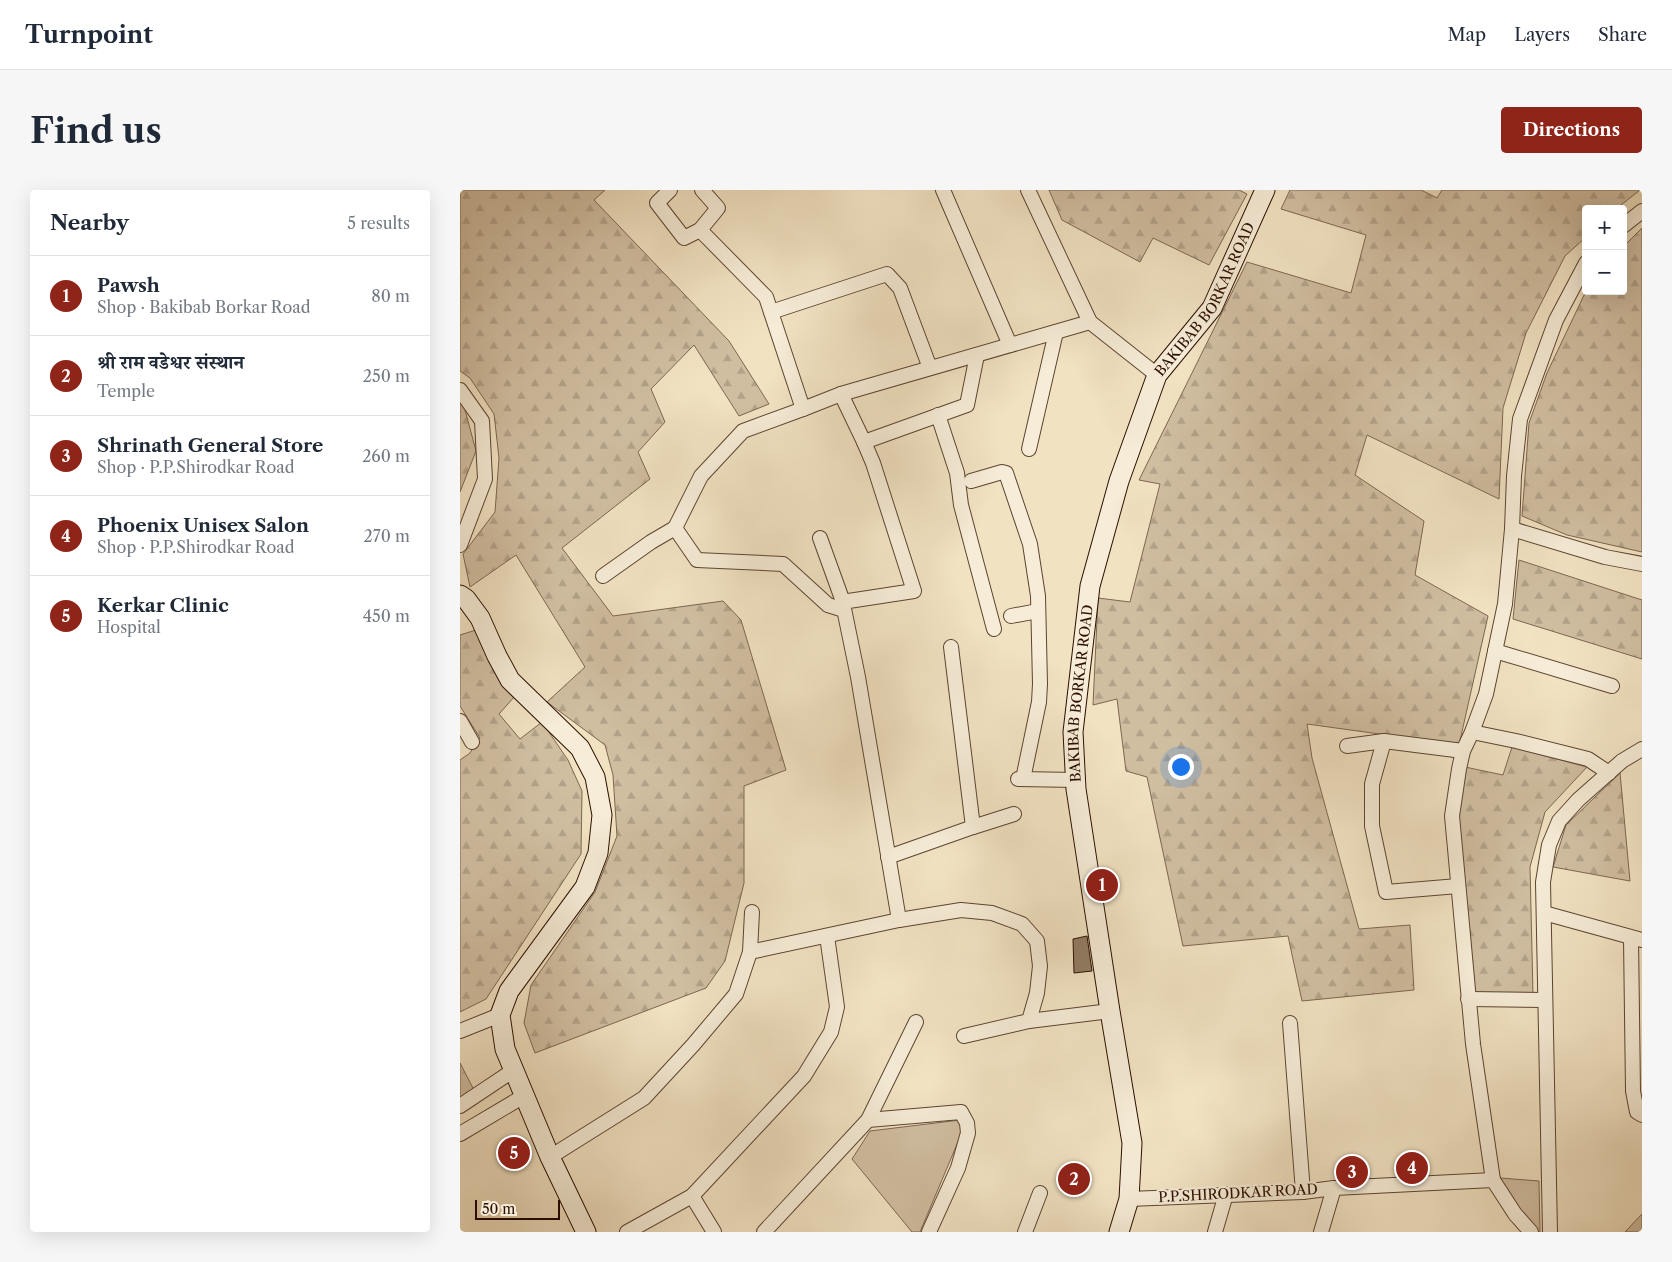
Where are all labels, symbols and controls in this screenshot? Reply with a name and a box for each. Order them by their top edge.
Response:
text: Turnpoint [25,20,153,49]
text: Map [1448,24,1486,46]
text: Layers [1514,24,1570,46]
text: Share [1598,24,1647,46]
button: Directions [1501,107,1642,153]
text: Find us [30,109,162,152]
map controls [1582,205,1627,295]
button: + [1582,205,1627,250]
text: Nearby [50,210,129,235]
text: 5 results [347,213,410,233]
street label: BAKIBAB BORKAR ROAD [1151,219,1258,380]
button: − [1582,250,1627,295]
text: Pawsh [97,274,160,297]
text: 1 [62,286,70,306]
text: 80 m [371,286,410,306]
text: Shop · Bakibab Borkar Road [97,297,310,317]
text: श्री राम वडेश्वर संस्थान [97,351,244,374]
text: 2 [61,366,71,386]
text: 250 m [363,366,410,386]
text: Temple [97,381,155,401]
text: Shrinath General Store [97,434,323,457]
text: 3 [61,446,71,466]
text: 260 m [362,446,410,466]
text: Shop · P.P.Shirodkar Road [97,457,294,477]
text: Phoenix Unisex Salon [97,514,309,537]
text: 4 [61,526,71,546]
text: 270 m [364,526,410,546]
text: Shop · P.P.Shirodkar Road [97,537,294,557]
text: Kerkar Clinic [97,594,229,617]
street label: BAKIBAB BORKAR ROAD [1063,604,1097,783]
text: 5 [62,606,70,626]
text: 450 m [363,606,410,626]
text: Hospital [97,617,161,637]
your location [1168,754,1194,780]
pin: 1 [1086,866,1118,904]
pin: 5 [498,1134,530,1172]
pin: 4 [1396,1149,1428,1187]
pin: 3 [1336,1153,1368,1191]
pin: 2 [1058,1160,1090,1198]
street label: P.P.SHIRODKAR ROAD [1158,1180,1318,1206]
scale bar [475,1197,560,1220]
text: 50 m [482,1200,515,1218]

